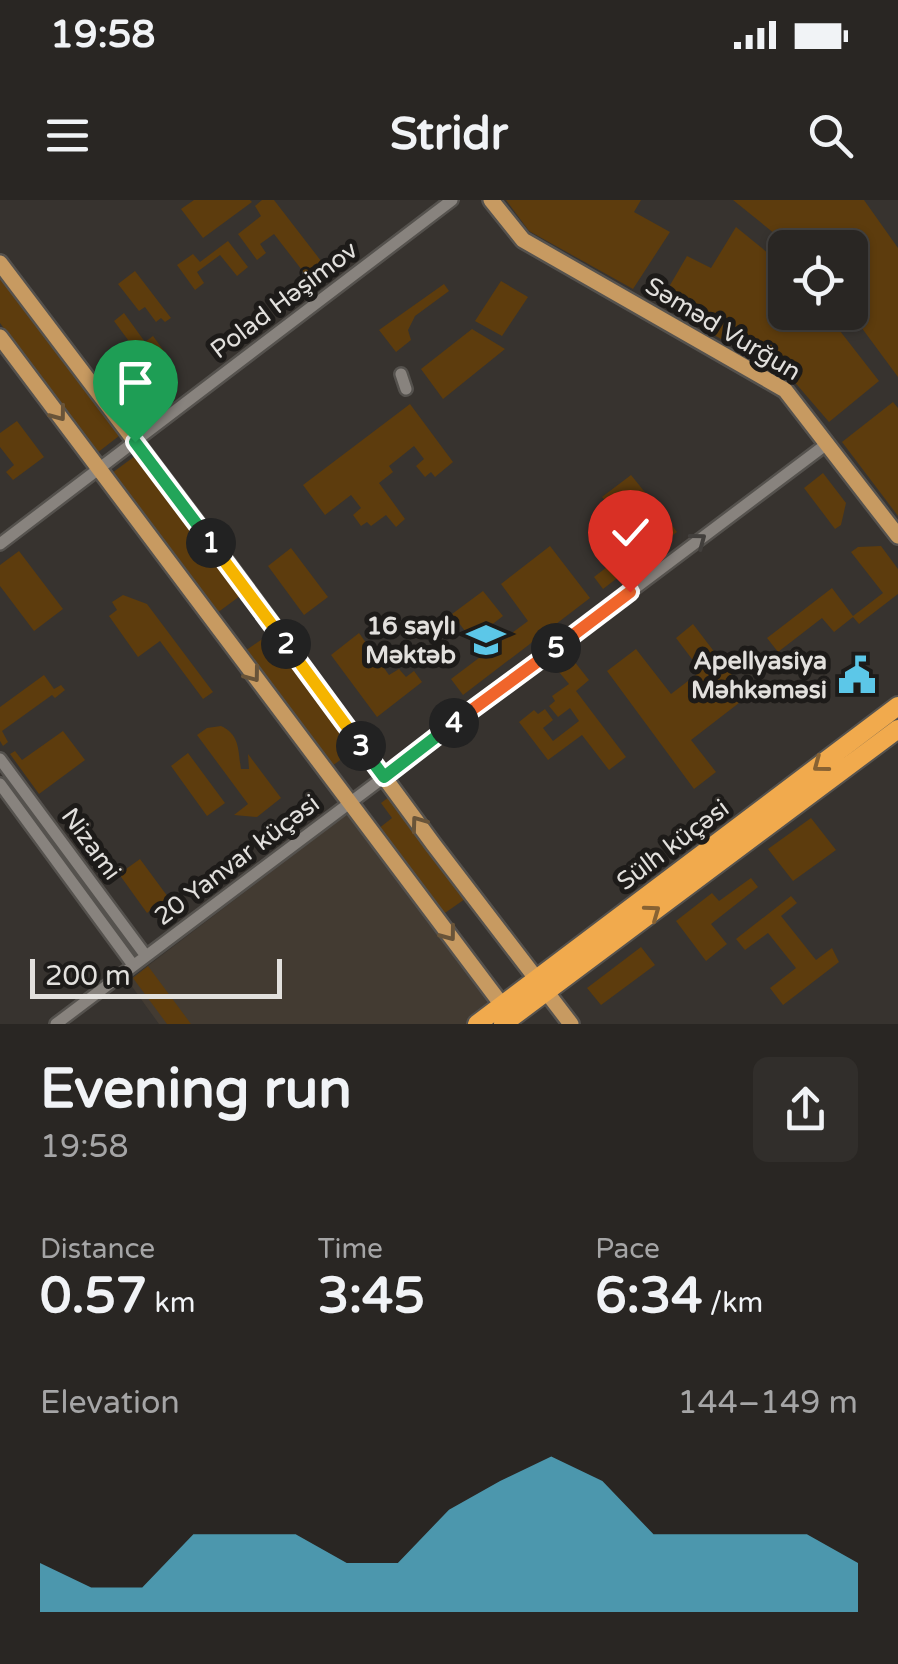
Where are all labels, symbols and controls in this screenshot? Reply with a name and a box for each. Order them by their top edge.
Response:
text: 19:58 [50,12,155,58]
icon: menu [40,108,95,163]
text: Stridr [390,108,508,162]
icon: search [803,108,858,163]
map controls [768,230,868,330]
button: locate [768,230,868,330]
street label: Polad Həşimov [205,235,363,365]
street label: Səməd Vurğun [640,271,806,387]
pin [93,340,178,443]
icon: arrive [108,355,163,410]
one-way arrow [48,403,65,421]
pin [588,490,673,593]
icon: check [603,505,658,560]
pin: 1 [186,518,236,568]
text: 1 [202,526,220,560]
one-way arrow [688,534,706,551]
place label: 16 saylı Məktəb [365,611,456,670]
pin: 2 [261,619,311,669]
school or university icon: 16 saylı Məktəb [465,619,507,661]
pin: 5 [531,623,581,673]
text: 2 [277,627,295,661]
text: 5 [547,631,565,665]
place label: Apellyasiya Məhkəməsi [691,646,827,705]
public building icon: Apellyasiya Məhkəməsi [836,654,878,696]
one-way arrow [242,664,259,682]
pin: 4 [429,698,479,748]
text: 4 [445,706,463,740]
pin: 3 [336,721,386,771]
text: 3 [352,729,370,763]
one-way arrow [814,753,832,770]
street label: 20 Yanvar küçəsi [149,788,325,932]
street label: Sülh küçəsi [611,793,735,897]
street label: Nizami [55,802,127,886]
one-way arrow [412,816,429,834]
one-way arrow [641,906,660,925]
one-way arrow [437,923,455,941]
scale bar [30,954,282,998]
text: 200 m [45,959,131,993]
text: Evening run [40,1057,352,1123]
button: share [753,1057,858,1162]
text: 19:58 [40,1128,129,1166]
text: Distance [40,1232,155,1266]
text: Time [318,1232,383,1266]
text: Pace [595,1232,660,1266]
text: 0.57 [40,1266,147,1326]
text: 3:45 [318,1266,425,1326]
text: 6:34 [595,1266,703,1326]
text: km [147,1286,195,1320]
text: /km [703,1286,763,1320]
text: Elevation [40,1384,180,1422]
text: 144–149 m [678,1384,858,1422]

